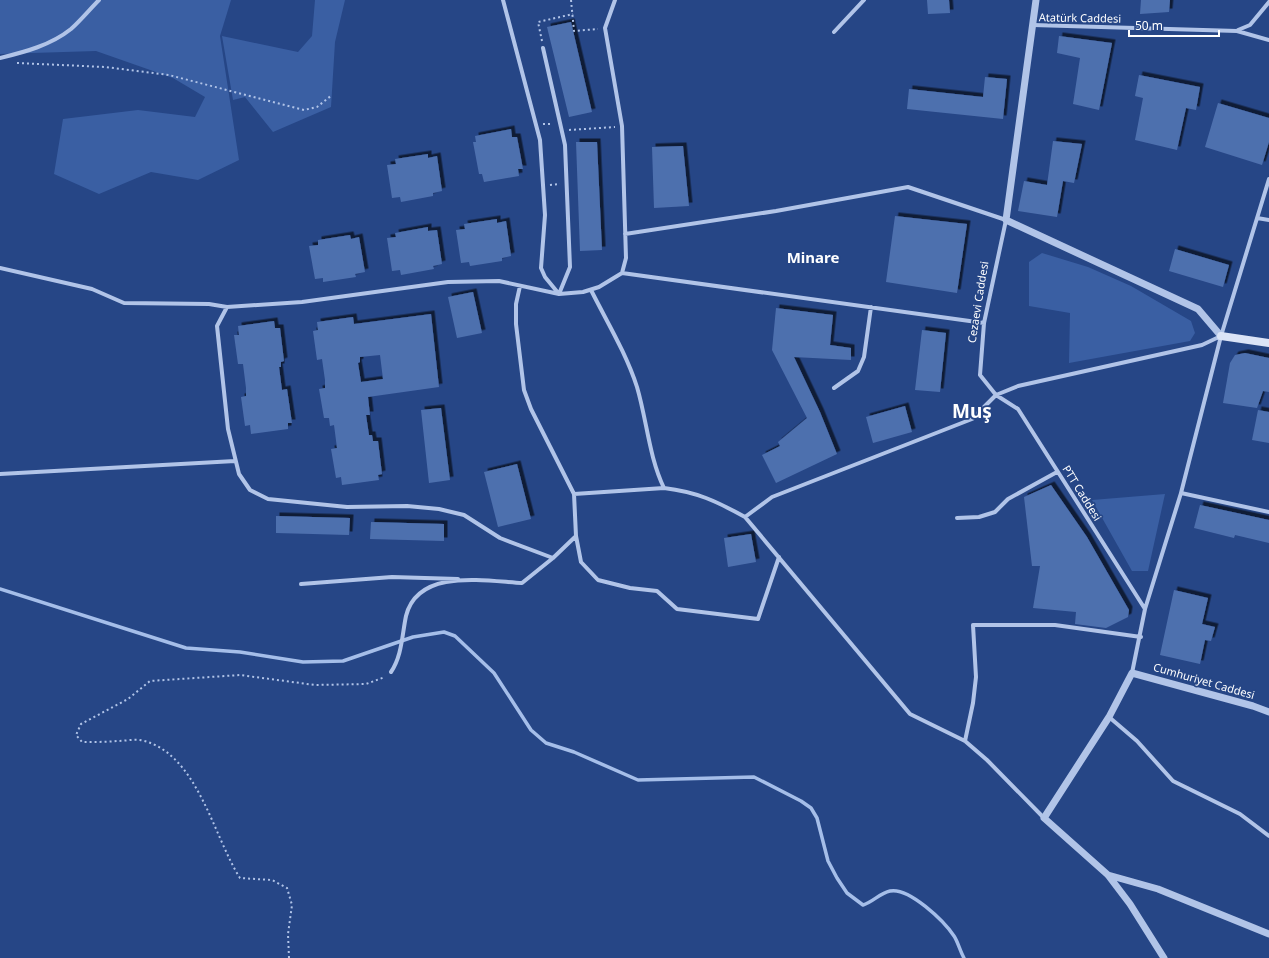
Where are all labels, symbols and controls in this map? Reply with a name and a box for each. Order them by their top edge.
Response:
street label: Atatürk Caddesi [1039,9,1121,26]
scale bar [1129,12,1219,38]
text: 50 m [1135,17,1163,34]
district label: Minare [787,247,839,267]
street label: Cezaevi Caddesi [964,260,991,344]
district label: Muş [952,398,992,424]
street label: PTT Caddesi [1059,462,1105,523]
street label: Cumhuriyet Caddesi [1152,659,1256,702]

